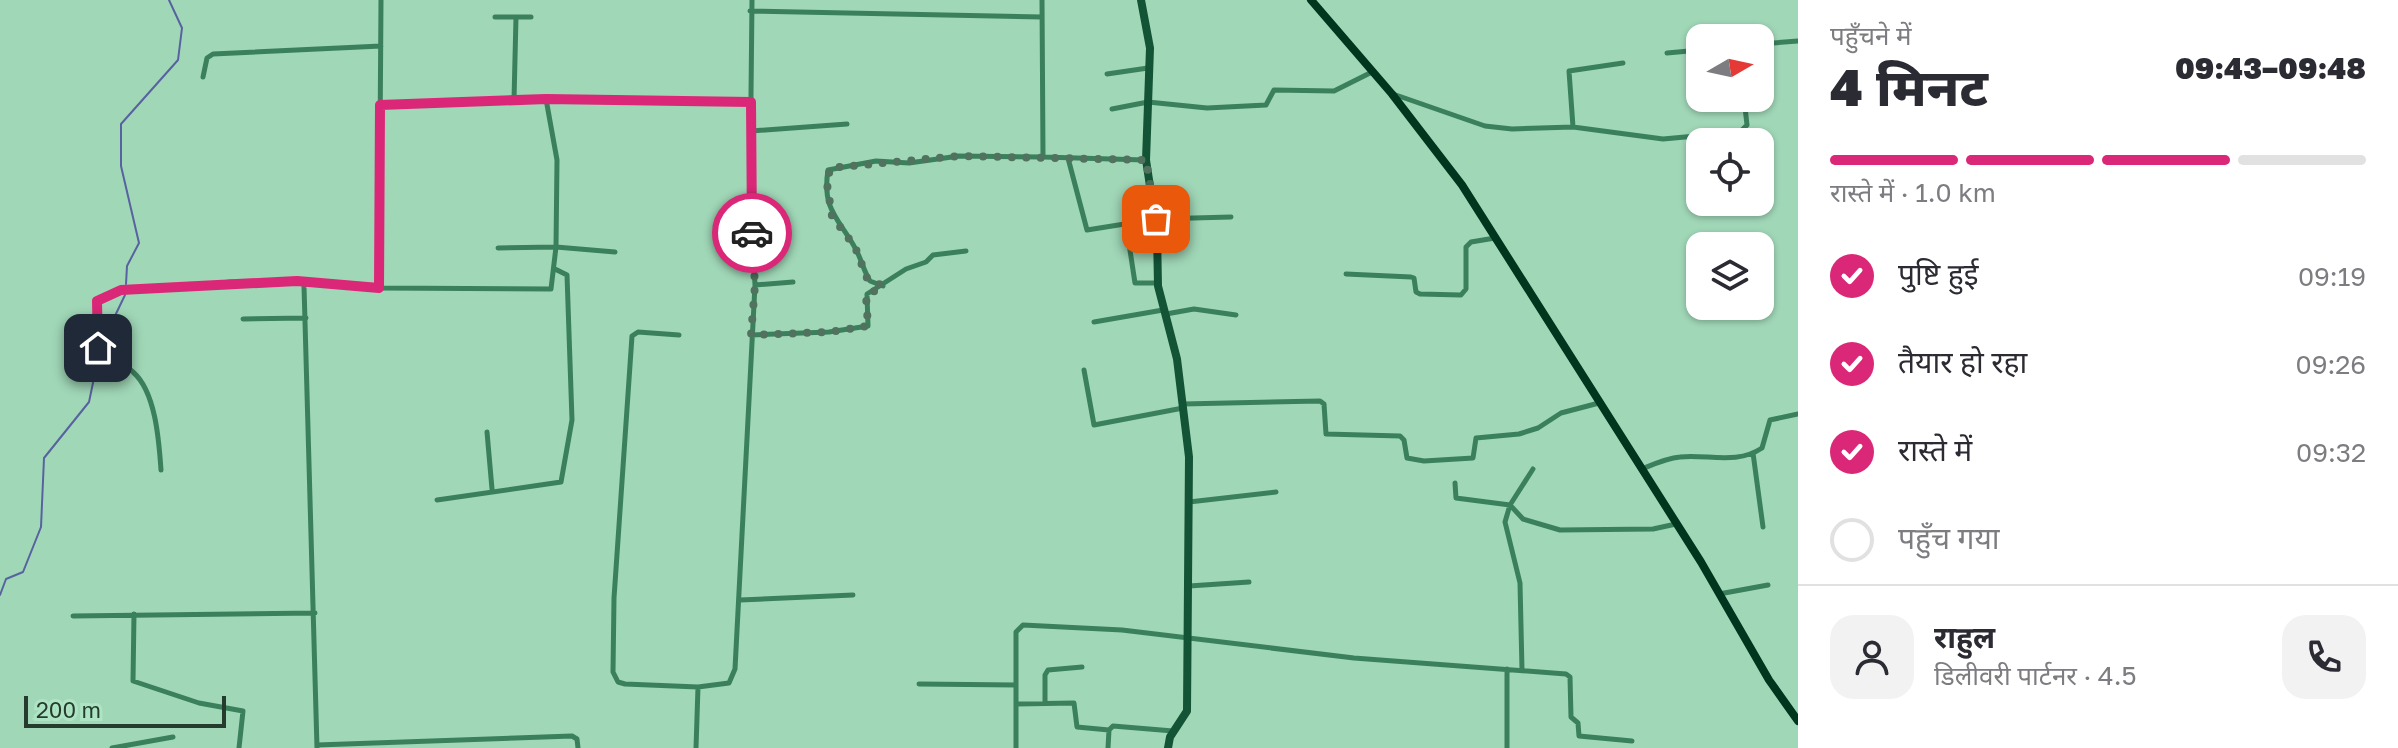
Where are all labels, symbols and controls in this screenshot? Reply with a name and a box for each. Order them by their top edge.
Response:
text: पहुँचने में [1830,20,1912,51]
north arrow [1686,24,1774,112]
map controls [1686,24,1774,320]
text: 09:43–09:48 [2175,50,2366,86]
text: 4 मिनट [1830,55,1988,117]
button: locate [1686,128,1774,216]
text: रास्ते में · 1.0 km [1830,177,1996,208]
pin [1122,185,1190,253]
courier [712,193,792,273]
icon: bag [1134,197,1178,241]
icon: car [730,211,774,255]
button: layers [1686,232,1774,320]
icon: check [1830,254,1874,298]
text: पुष्टि हुई [1898,256,1979,292]
text: 09:19 [2298,261,2366,292]
pin [64,314,132,382]
icon: home [76,326,120,370]
icon: check [1830,342,1874,386]
text: तैयार हो रहा [1898,344,2027,380]
text: 09:26 [2296,349,2366,380]
icon: check [1830,430,1874,474]
text: रास्ते में [1898,432,1972,468]
text: 09:32 [2296,437,2366,468]
text: पहुँच गया [1898,520,2000,556]
button: person [1830,615,1914,699]
button: phone [2282,615,2366,699]
text: राहुल [1934,619,1995,655]
text: डिलीवरी पार्टनर · 4.5 [1934,660,2137,691]
scale bar [24,692,226,728]
text: 200 m [36,696,101,723]

